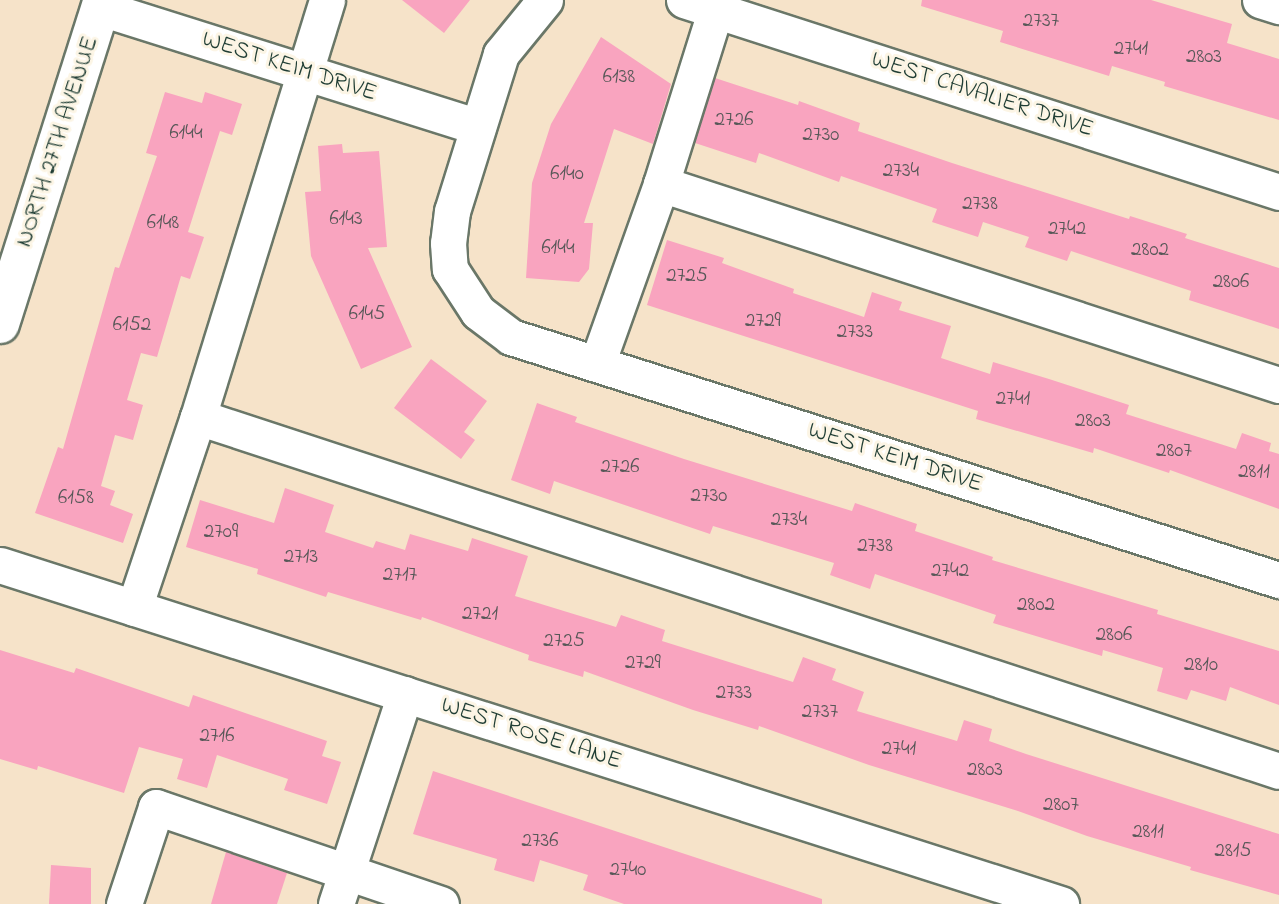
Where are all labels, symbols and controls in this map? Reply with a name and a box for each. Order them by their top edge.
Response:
house number: 2737 [1023,8,1059,34]
street label: WEST KEIM DRIVE [198,25,380,109]
street label: NORTH 27TH AVENUE [10,33,106,251]
house number: 2741 [1114,36,1148,62]
house number: 2803 [1186,44,1222,70]
street label: WEST CAVALIER DRIVE [867,46,1097,144]
house number: 6138 [603,64,635,90]
house number: 2726 [715,107,753,133]
house number: 6144 [169,120,203,146]
house number: 2730 [803,122,839,148]
house number: 2734 [883,158,919,184]
house number: 6140 [550,161,584,187]
house number: 2738 [962,191,998,217]
house number: 6143 [329,206,363,232]
house number: 6148 [147,210,179,236]
house number: 2742 [1048,216,1086,242]
house number: 6144 [541,235,575,261]
house number: 2802 [1131,237,1169,263]
house number: 2725 [666,263,708,289]
house number: 2806 [1213,269,1249,295]
house number: 6145 [349,301,385,327]
house number: 2729 [745,308,781,334]
house number: 6152 [113,312,151,338]
house number: 2733 [837,319,873,345]
house number: 2741 [996,386,1030,412]
house number: 2803 [1075,408,1111,434]
street label: WEST KEIM DRIVE [804,416,986,500]
house number: 2807 [1156,438,1192,464]
house number: 2726 [601,454,639,480]
house number: 2811 [1238,459,1270,485]
house number: 2730 [691,483,727,509]
house number: 6158 [58,485,94,511]
house number: 2734 [771,507,807,533]
house number: 2709 [204,519,238,545]
house number: 2738 [857,533,893,559]
house number: 2713 [284,544,318,570]
house number: 2742 [931,558,969,584]
house number: 2717 [383,562,417,588]
house number: 2802 [1017,592,1055,618]
house number: 2721 [462,601,498,627]
house number: 2806 [1096,622,1132,648]
house number: 2725 [543,628,585,654]
house number: 2729 [625,650,661,676]
house number: 2810 [1184,652,1218,678]
house number: 2733 [716,680,752,706]
street label: WEST ROSE LANE [437,691,625,777]
house number: 2737 [802,699,838,725]
house number: 2716 [199,723,235,749]
house number: 2741 [882,736,916,762]
house number: 2803 [967,757,1003,783]
house number: 2807 [1043,792,1079,818]
house number: 2811 [1132,819,1164,845]
house number: 2736 [521,828,559,854]
house number: 2815 [1214,838,1252,864]
house number: 2740 [610,857,646,883]

